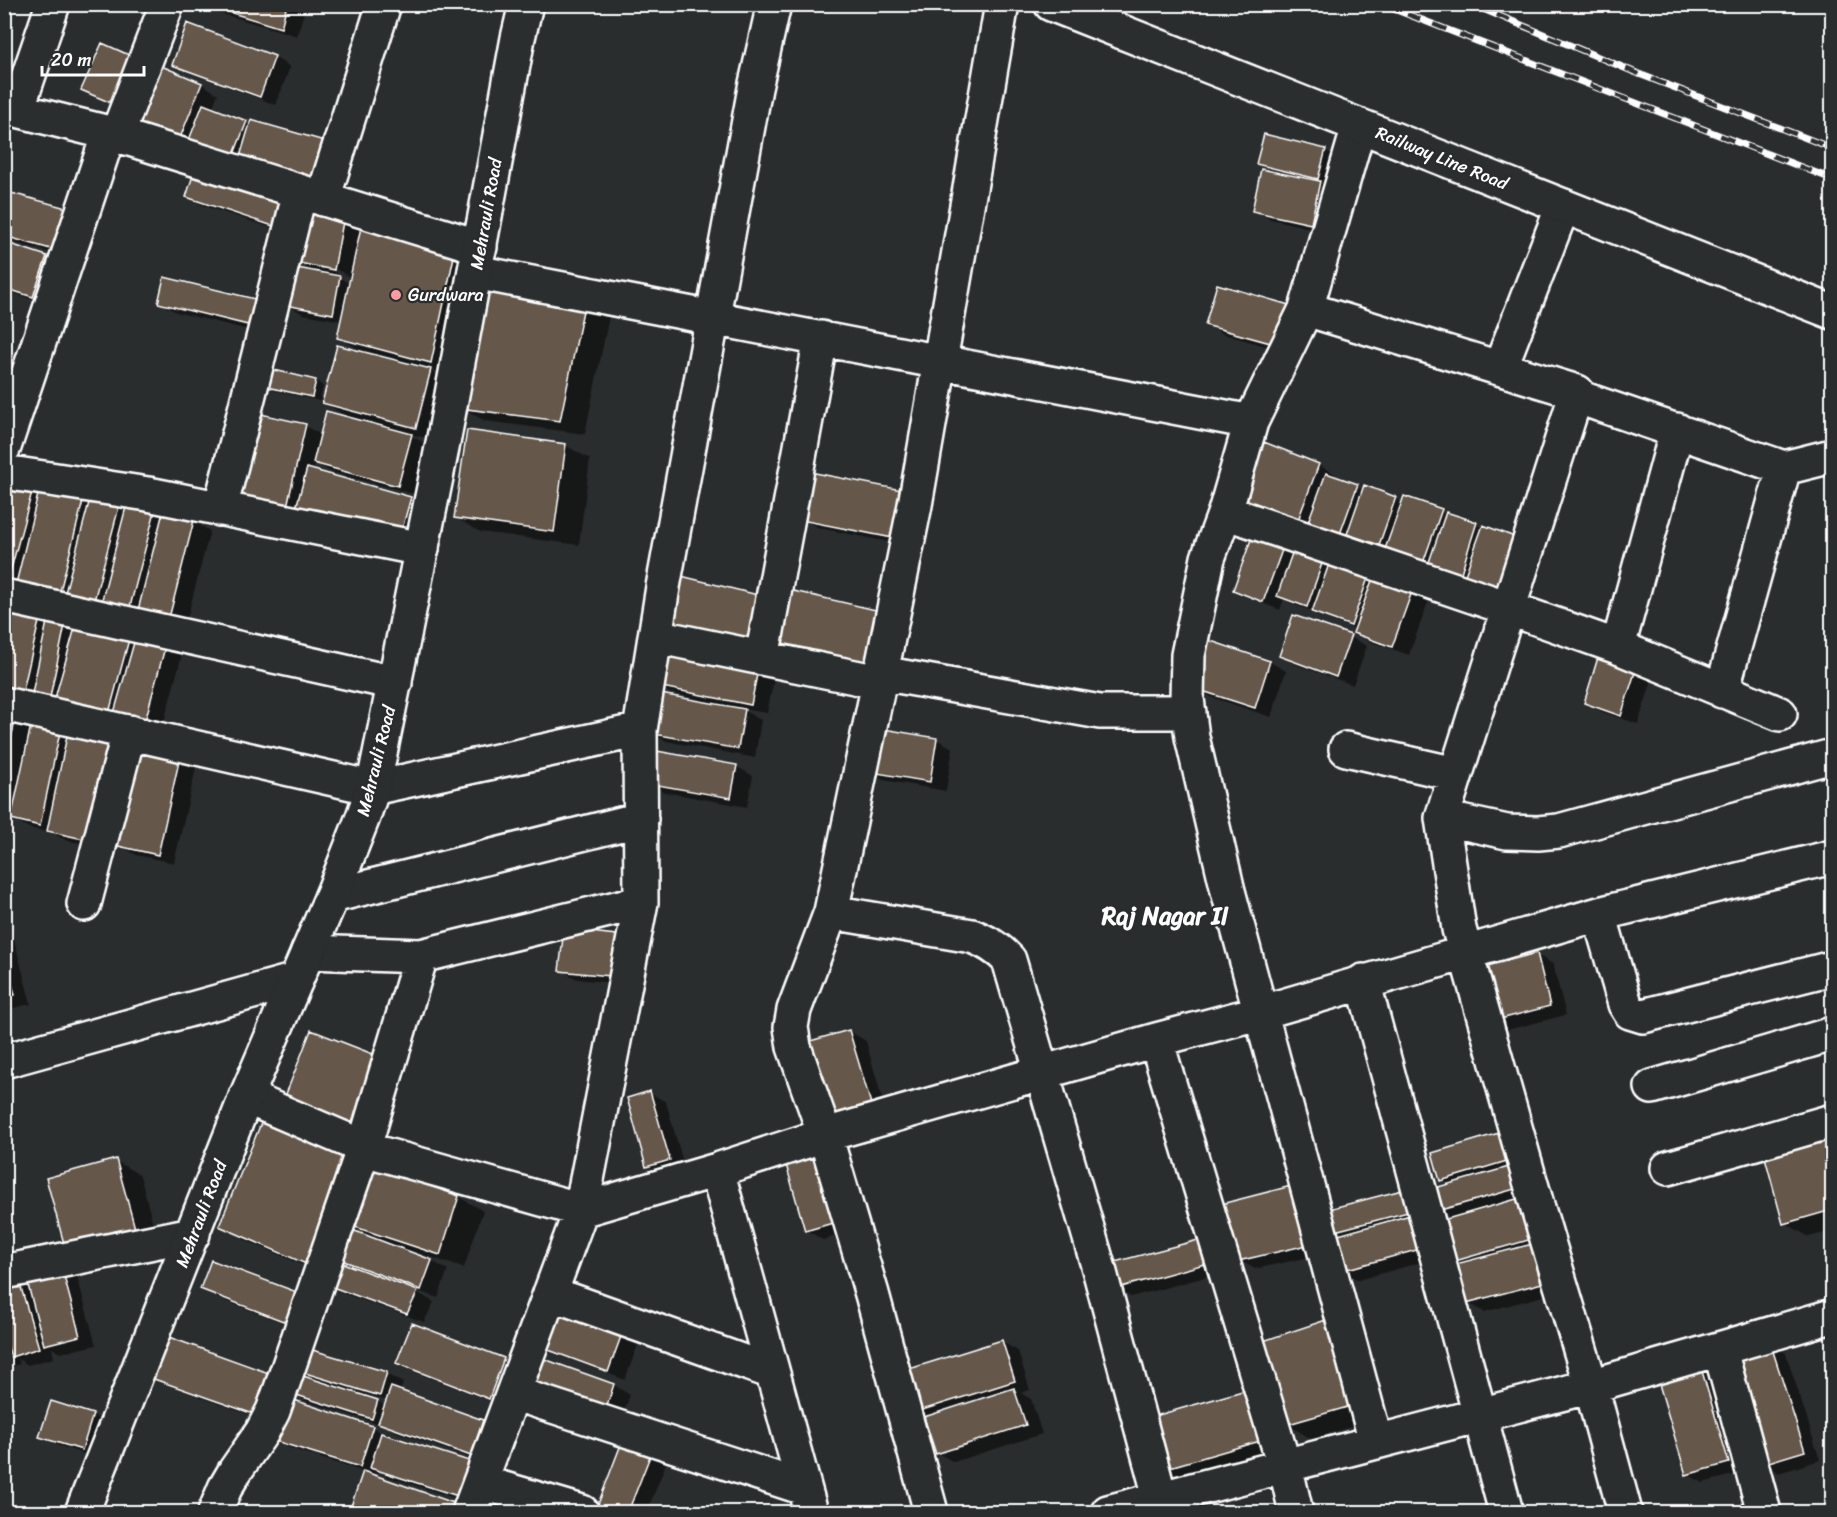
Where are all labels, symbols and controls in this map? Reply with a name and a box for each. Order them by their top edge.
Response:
scale bar [42,39,144,77]
text: 20 m [51,44,91,76]
street label: Railway Line Road [1371,117,1515,200]
street label: Mehrauli Road [460,154,512,272]
place label: Gurdwara [408,279,484,311]
marker: Gurdwara [389,288,403,302]
street label: Mehrauli Road [347,701,406,820]
district label: Raj Nagar II [1101,895,1229,937]
street label: Mehrauli Road [166,1154,237,1272]

